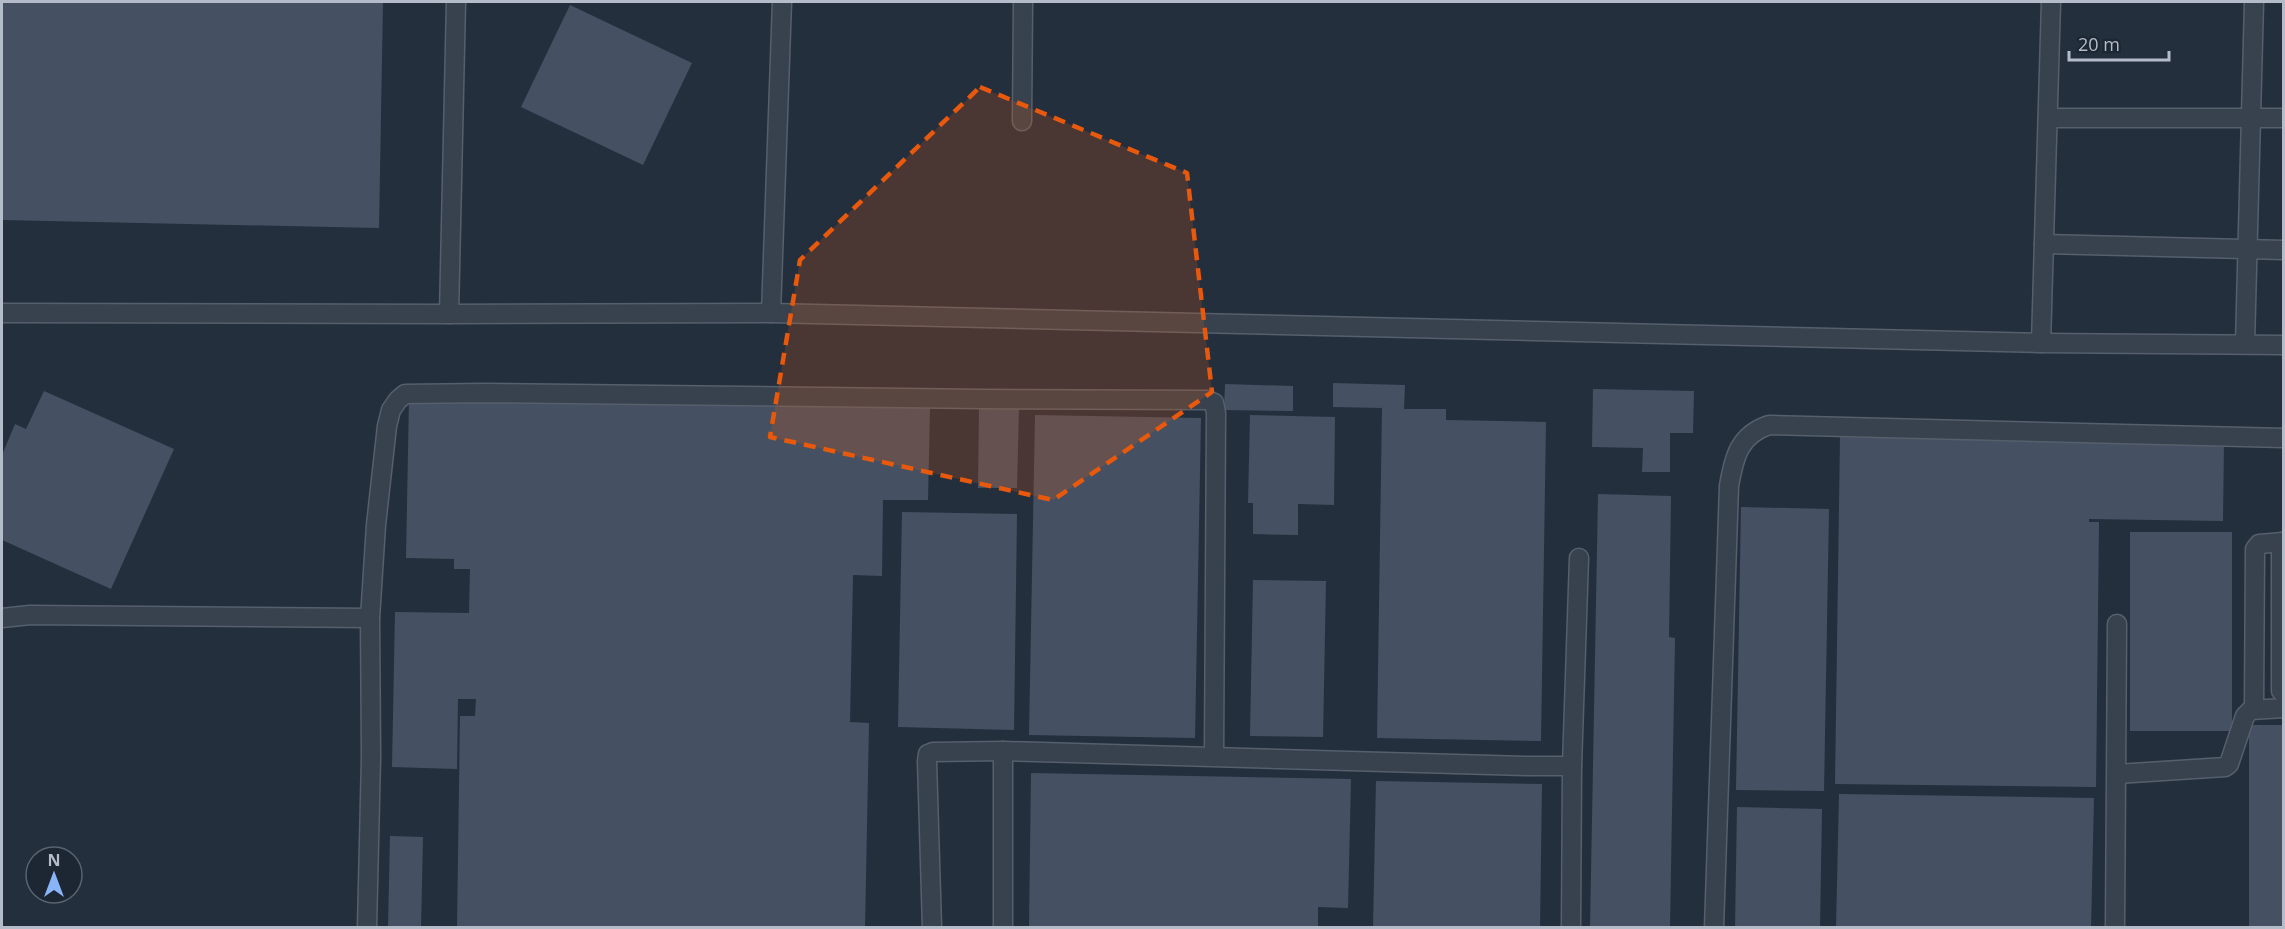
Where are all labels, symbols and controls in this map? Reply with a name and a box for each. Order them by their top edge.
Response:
scale bar [2069,24,2170,62]
text: 20 m [2078,32,2120,56]
north arrow [24,845,84,905]
text: N [47,849,61,871]

